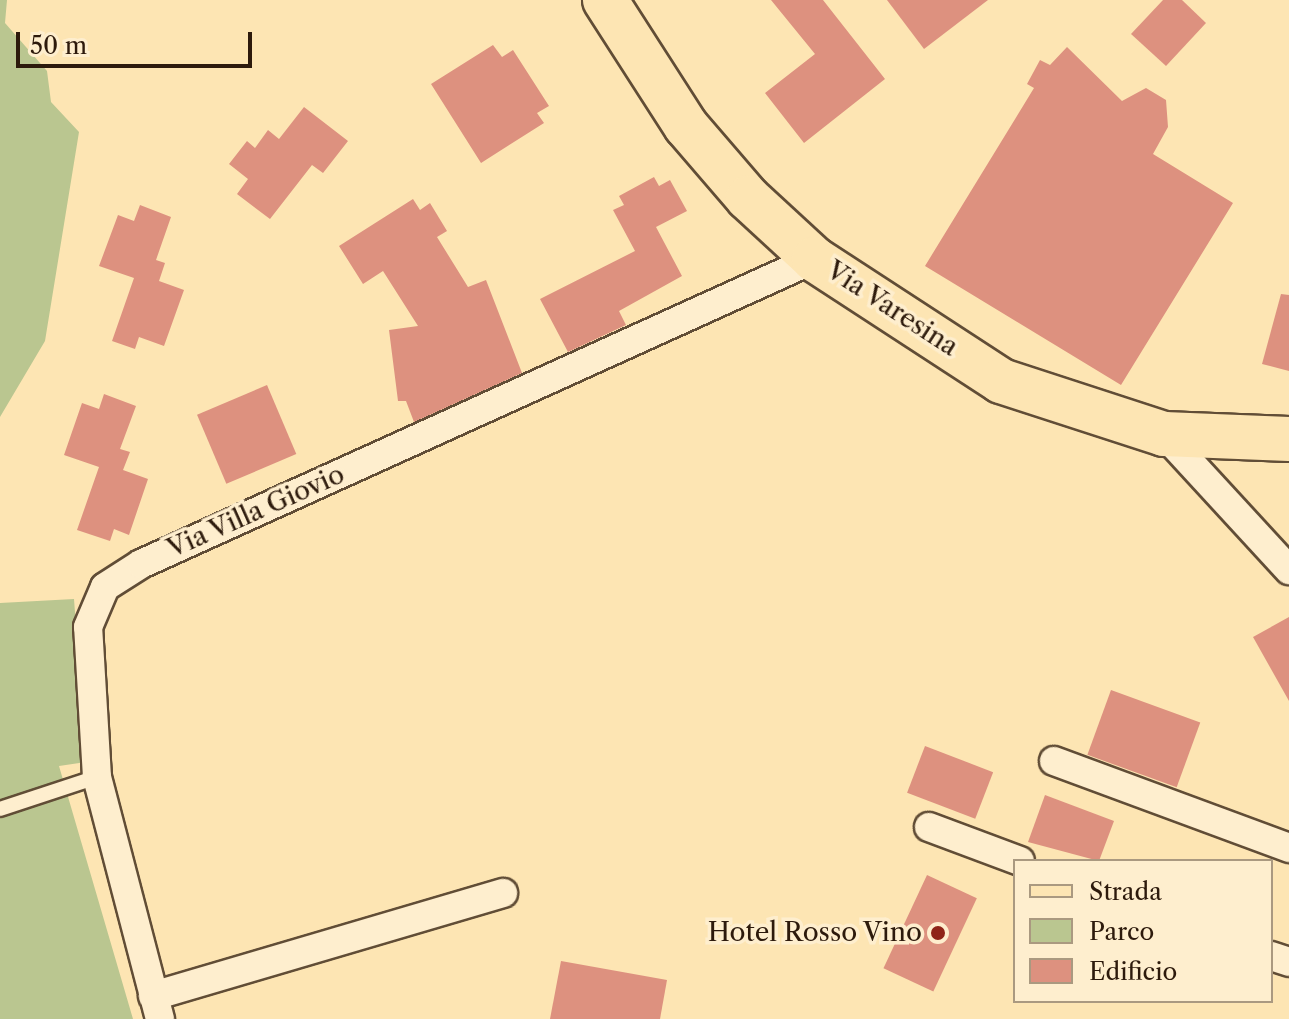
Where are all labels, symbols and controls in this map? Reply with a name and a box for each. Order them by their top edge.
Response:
scale bar [20,16,256,66]
text: 50 m [30,31,87,60]
street label: Via Varesina [820,255,964,363]
street label: Via Villa Giovio [162,459,350,565]
legend [1013,859,1273,1003]
text: Strada [1089,877,1162,906]
place label: Hotel Rosso Vino [707,917,922,949]
text: Parco [1089,917,1154,946]
marker: Hotel Rosso Vino [929,924,947,942]
text: Edificio [1089,957,1177,986]

